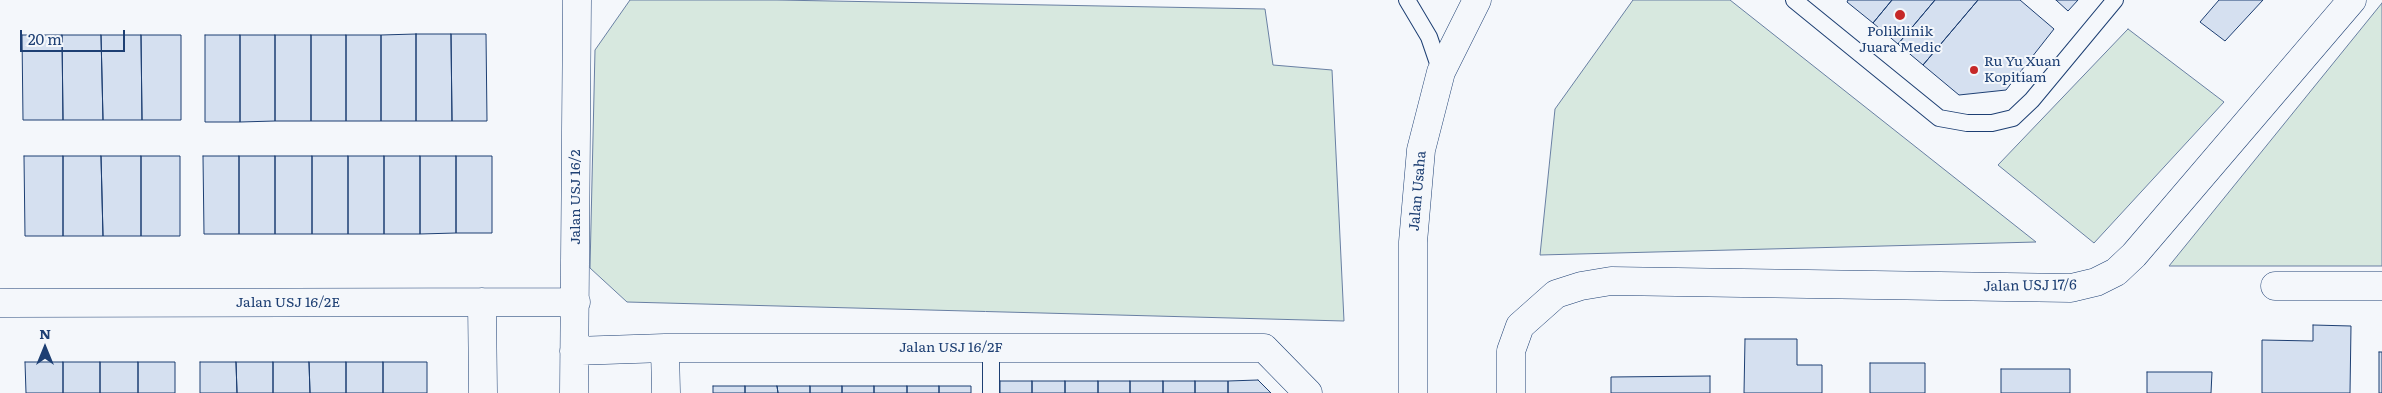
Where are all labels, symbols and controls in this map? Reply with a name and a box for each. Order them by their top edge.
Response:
marker: Poliklinik Juara Medic [1893,8,1907,22]
scale bar [22,20,128,52]
place label: Poliklinik Juara Medic [1859,24,1941,56]
text: 20 m [28,27,62,50]
place label: Ru Yu Xuan Kopitiam [1984,54,2061,86]
marker: Ru Yu Xuan Kopitiam [1968,64,1980,76]
street label: Jalan USJ 16/2 [568,149,584,245]
street label: Jalan Usaha [1406,150,1430,232]
street label: Jalan USJ 17/6 [1983,277,2077,295]
street label: Jalan USJ 16/2E [236,295,340,311]
north arrow [20,323,70,373]
text: N [39,323,51,343]
street label: Jalan USJ 16/2F [899,340,1003,356]

